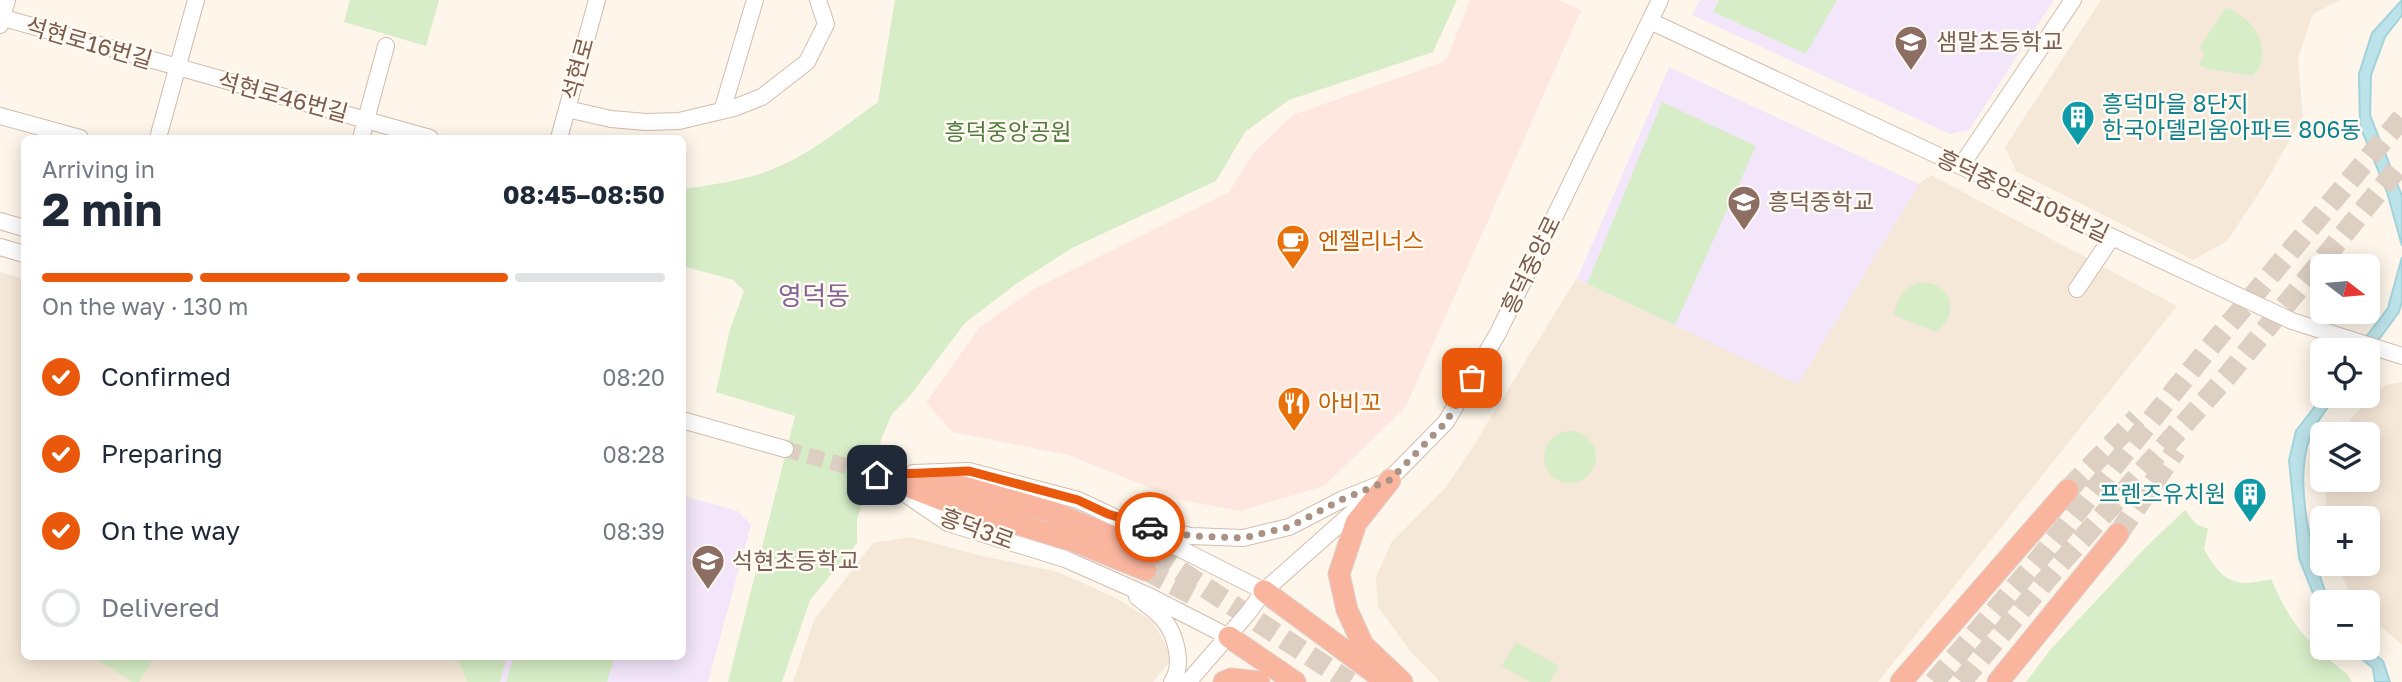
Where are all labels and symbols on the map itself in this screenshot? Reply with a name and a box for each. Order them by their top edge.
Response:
street label: 석현로16번길 [23,11,156,74]
school or university icon: 샘말초등학교 [1892,23,1930,72]
place label: 샘말초등학교 [1936,27,2063,55]
street label: 석현로 [555,34,599,103]
street label: 석현로46번길 [215,65,351,127]
place label: 흥덕마을 8단지 한국아델리움아파트 806동 [2102,89,2362,143]
building icon: 흥덕마을 8단지 한국아델리움아파트 806동 [2059,98,2097,147]
park label: 흥덕중앙공원 [945,117,1071,145]
street label: 흥덕중앙로105번길 [1933,143,2114,247]
school or university icon: 흥덕중학교 [1725,183,1763,232]
place label: 흥덕중학교 [1768,187,1874,215]
street label: 흥덕중앙로 [1494,211,1566,318]
cafe icon: 엔젤리너스 [1274,222,1312,271]
place label: 엔젤리너스 [1318,226,1424,254]
north arrow [2310,254,2380,324]
district label: 영덕동 [778,280,850,311]
pin [1442,348,1502,408]
restaurant icon: 아비꼬 [1275,384,1313,433]
place label: 아비꼬 [1318,388,1381,416]
pin [847,445,907,505]
building icon: 프렌즈유치원 [2231,475,2269,524]
place label: 프렌즈유치원 [2099,479,2226,507]
courier [1115,492,1185,562]
street label: 흥덕3로 [936,502,1018,554]
school or university icon: 석현초등학교 [689,542,727,591]
place label: 석현초등학교 [732,546,859,574]

